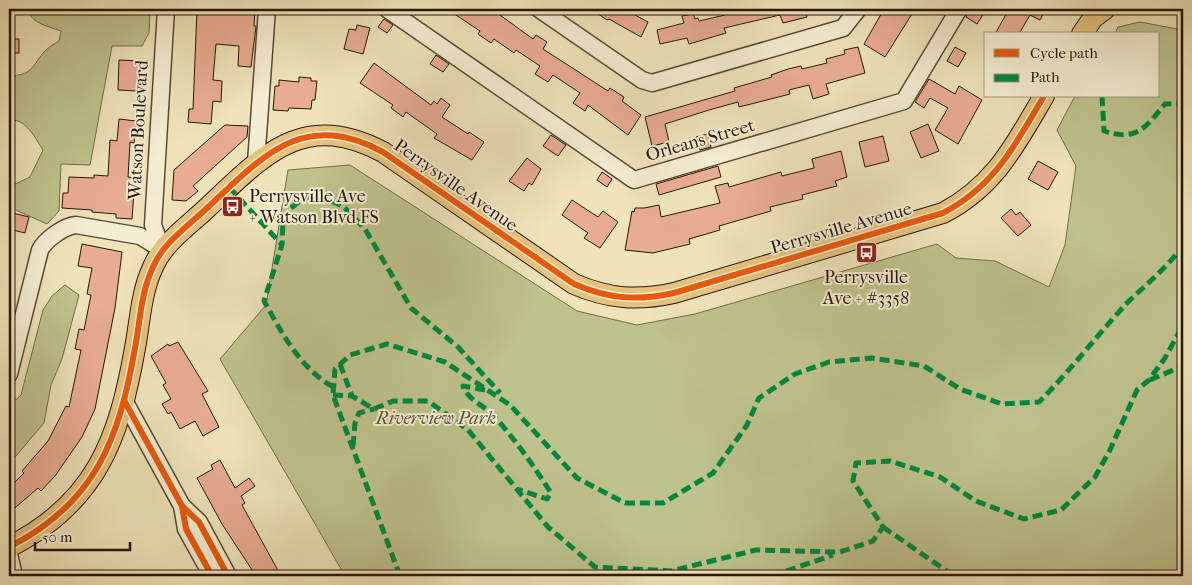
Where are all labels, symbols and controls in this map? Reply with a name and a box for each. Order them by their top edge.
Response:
legend [984,32,1160,98]
text: Cycle path [1030,44,1098,62]
street label: Watson Boulevard [124,59,153,201]
text: Path [1030,68,1060,86]
street label: Orleans Street [643,115,758,166]
street label: Perrysville Avenue [390,135,522,236]
place label: Perrysville Ave + Watson Blvd FS [249,186,379,228]
bus stop icon: Perrysville Ave + Watson Blvd FS [221,194,245,218]
street label: Perrysville Avenue [768,198,914,259]
bus stop icon: Perrysville Ave + #3358 [854,240,878,264]
place label: Perrysville Ave + #3358 [822,267,909,309]
park label: Riverview Park [375,408,496,429]
scale bar [35,520,130,552]
text: 50 m [42,528,73,546]

